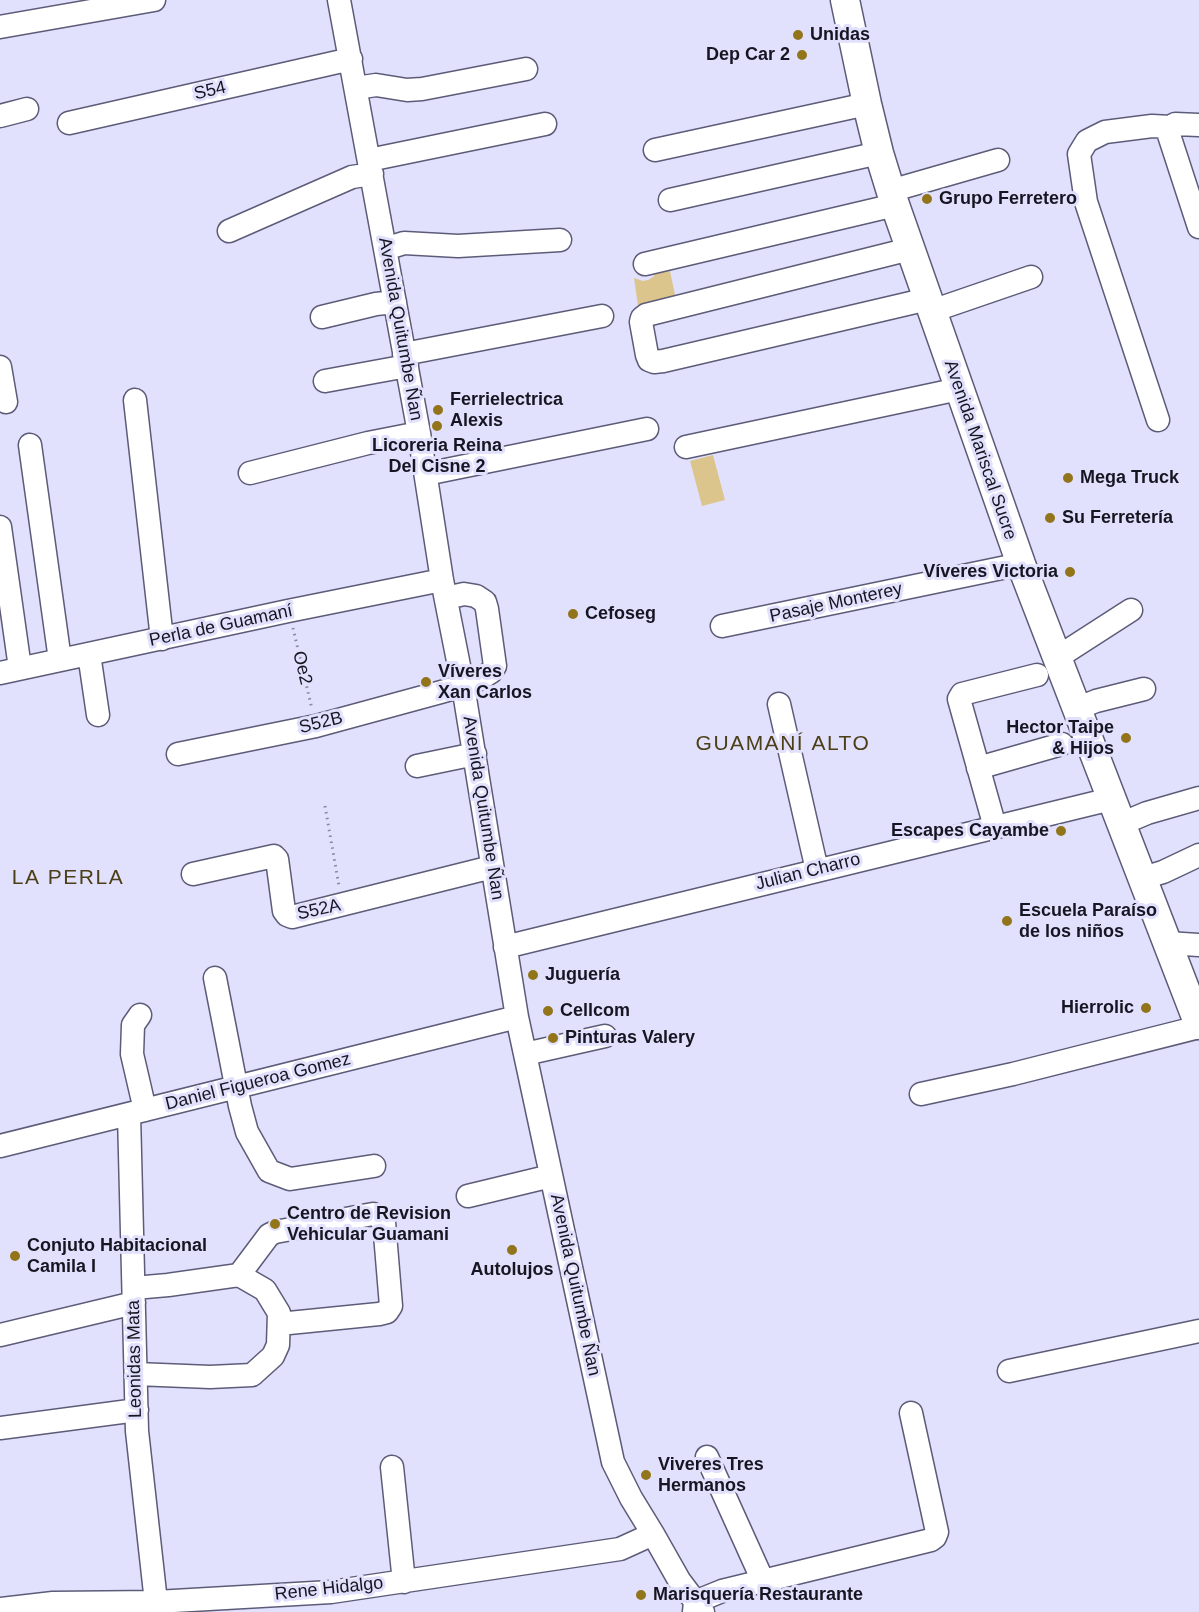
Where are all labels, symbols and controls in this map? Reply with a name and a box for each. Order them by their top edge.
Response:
place label: Unidas [810,24,870,46]
marker: Unidas [791,28,805,42]
place label: Dep Car 2 [706,44,790,66]
marker: Dep Car 2 [795,48,809,62]
street label: S54 [192,77,228,105]
place label: Grupo Ferretero [939,188,1077,210]
marker: Grupo Ferretero [920,192,934,206]
street label: Avenida Quitumbe Ñan [373,236,427,422]
street label: Avenida Mariscal Sucre [939,357,1021,543]
place label: Ferrielectrica Alexis [450,389,563,432]
marker: Ferrielectrica Alexis [431,403,445,417]
marker: Licoreria Reina Del Cisne 2 [430,419,444,433]
place label: Licoreria Reina Del Cisne 2 [372,435,502,478]
place label: Mega Truck [1080,467,1179,489]
marker: Mega Truck [1061,471,1075,485]
place label: Su Ferretería [1062,507,1173,529]
marker: Su Ferretería [1043,511,1057,525]
place label: Víveres Victoria [923,561,1058,583]
marker: Víveres Victoria [1063,565,1077,579]
street label: Pasaje Monterey [768,578,904,628]
street label: Perla de Guamaní [147,600,295,652]
place label: Cefoseg [585,603,656,625]
marker: Cefoseg [566,607,580,621]
street label: Oe2 [287,649,317,687]
place label: Víveres Xan Carlos [438,661,532,704]
marker: Víveres Xan Carlos [419,675,433,689]
street label: S52B [297,707,345,739]
street label: Avenida Quitumbe Ñan [458,715,508,901]
place label: Hector Taipe & Hijos [1006,717,1114,760]
district label: GUAMANÍ ALTO [696,731,870,757]
marker: Hector Taipe & Hijos [1119,731,1133,745]
place label: Escapes Cayambe [891,820,1049,842]
marker: Escapes Cayambe [1054,824,1068,838]
street label: Julian Charro [753,849,863,895]
district label: LA PERLA [12,865,124,891]
street label: S52A [295,895,343,925]
place label: Escuela Paraíso de los niños [1019,900,1157,942]
marker: Escuela Paraíso de los niños [1000,914,1014,928]
place label: Juguería [545,964,620,986]
marker: Juguería [526,968,540,982]
place label: Hierrolic [1061,997,1134,1019]
place label: Cellcom [560,1000,630,1022]
marker: Hierrolic [1139,1001,1153,1015]
marker: Cellcom [541,1004,555,1018]
place label: Pinturas Valery [565,1027,695,1049]
marker: Pinturas Valery [546,1031,560,1045]
street label: Daniel Figueroa Gomez [163,1049,353,1115]
street label: Avenida Quitumbe Ñan [545,1192,605,1378]
place label: Centro de Revision Vehicular Guamani [287,1203,451,1246]
marker: Centro de Revision Vehicular Guamani [268,1217,282,1231]
place label: Conjuto Habitacional Camila I [27,1235,207,1278]
marker: Autolujos [505,1243,519,1257]
marker: Conjuto Habitacional Camila I [8,1249,22,1263]
place label: Autolujos [471,1259,553,1281]
street label: Leonidas Mata [123,1300,147,1418]
place label: Viveres Tres Hermanos [658,1454,764,1496]
marker: Viveres Tres Hermanos [639,1468,653,1482]
street label: Rene Hidalgo [274,1573,384,1605]
place label: Marisquería Restaurante [653,1584,863,1606]
marker: Marisquería Restaurante [634,1588,648,1602]

